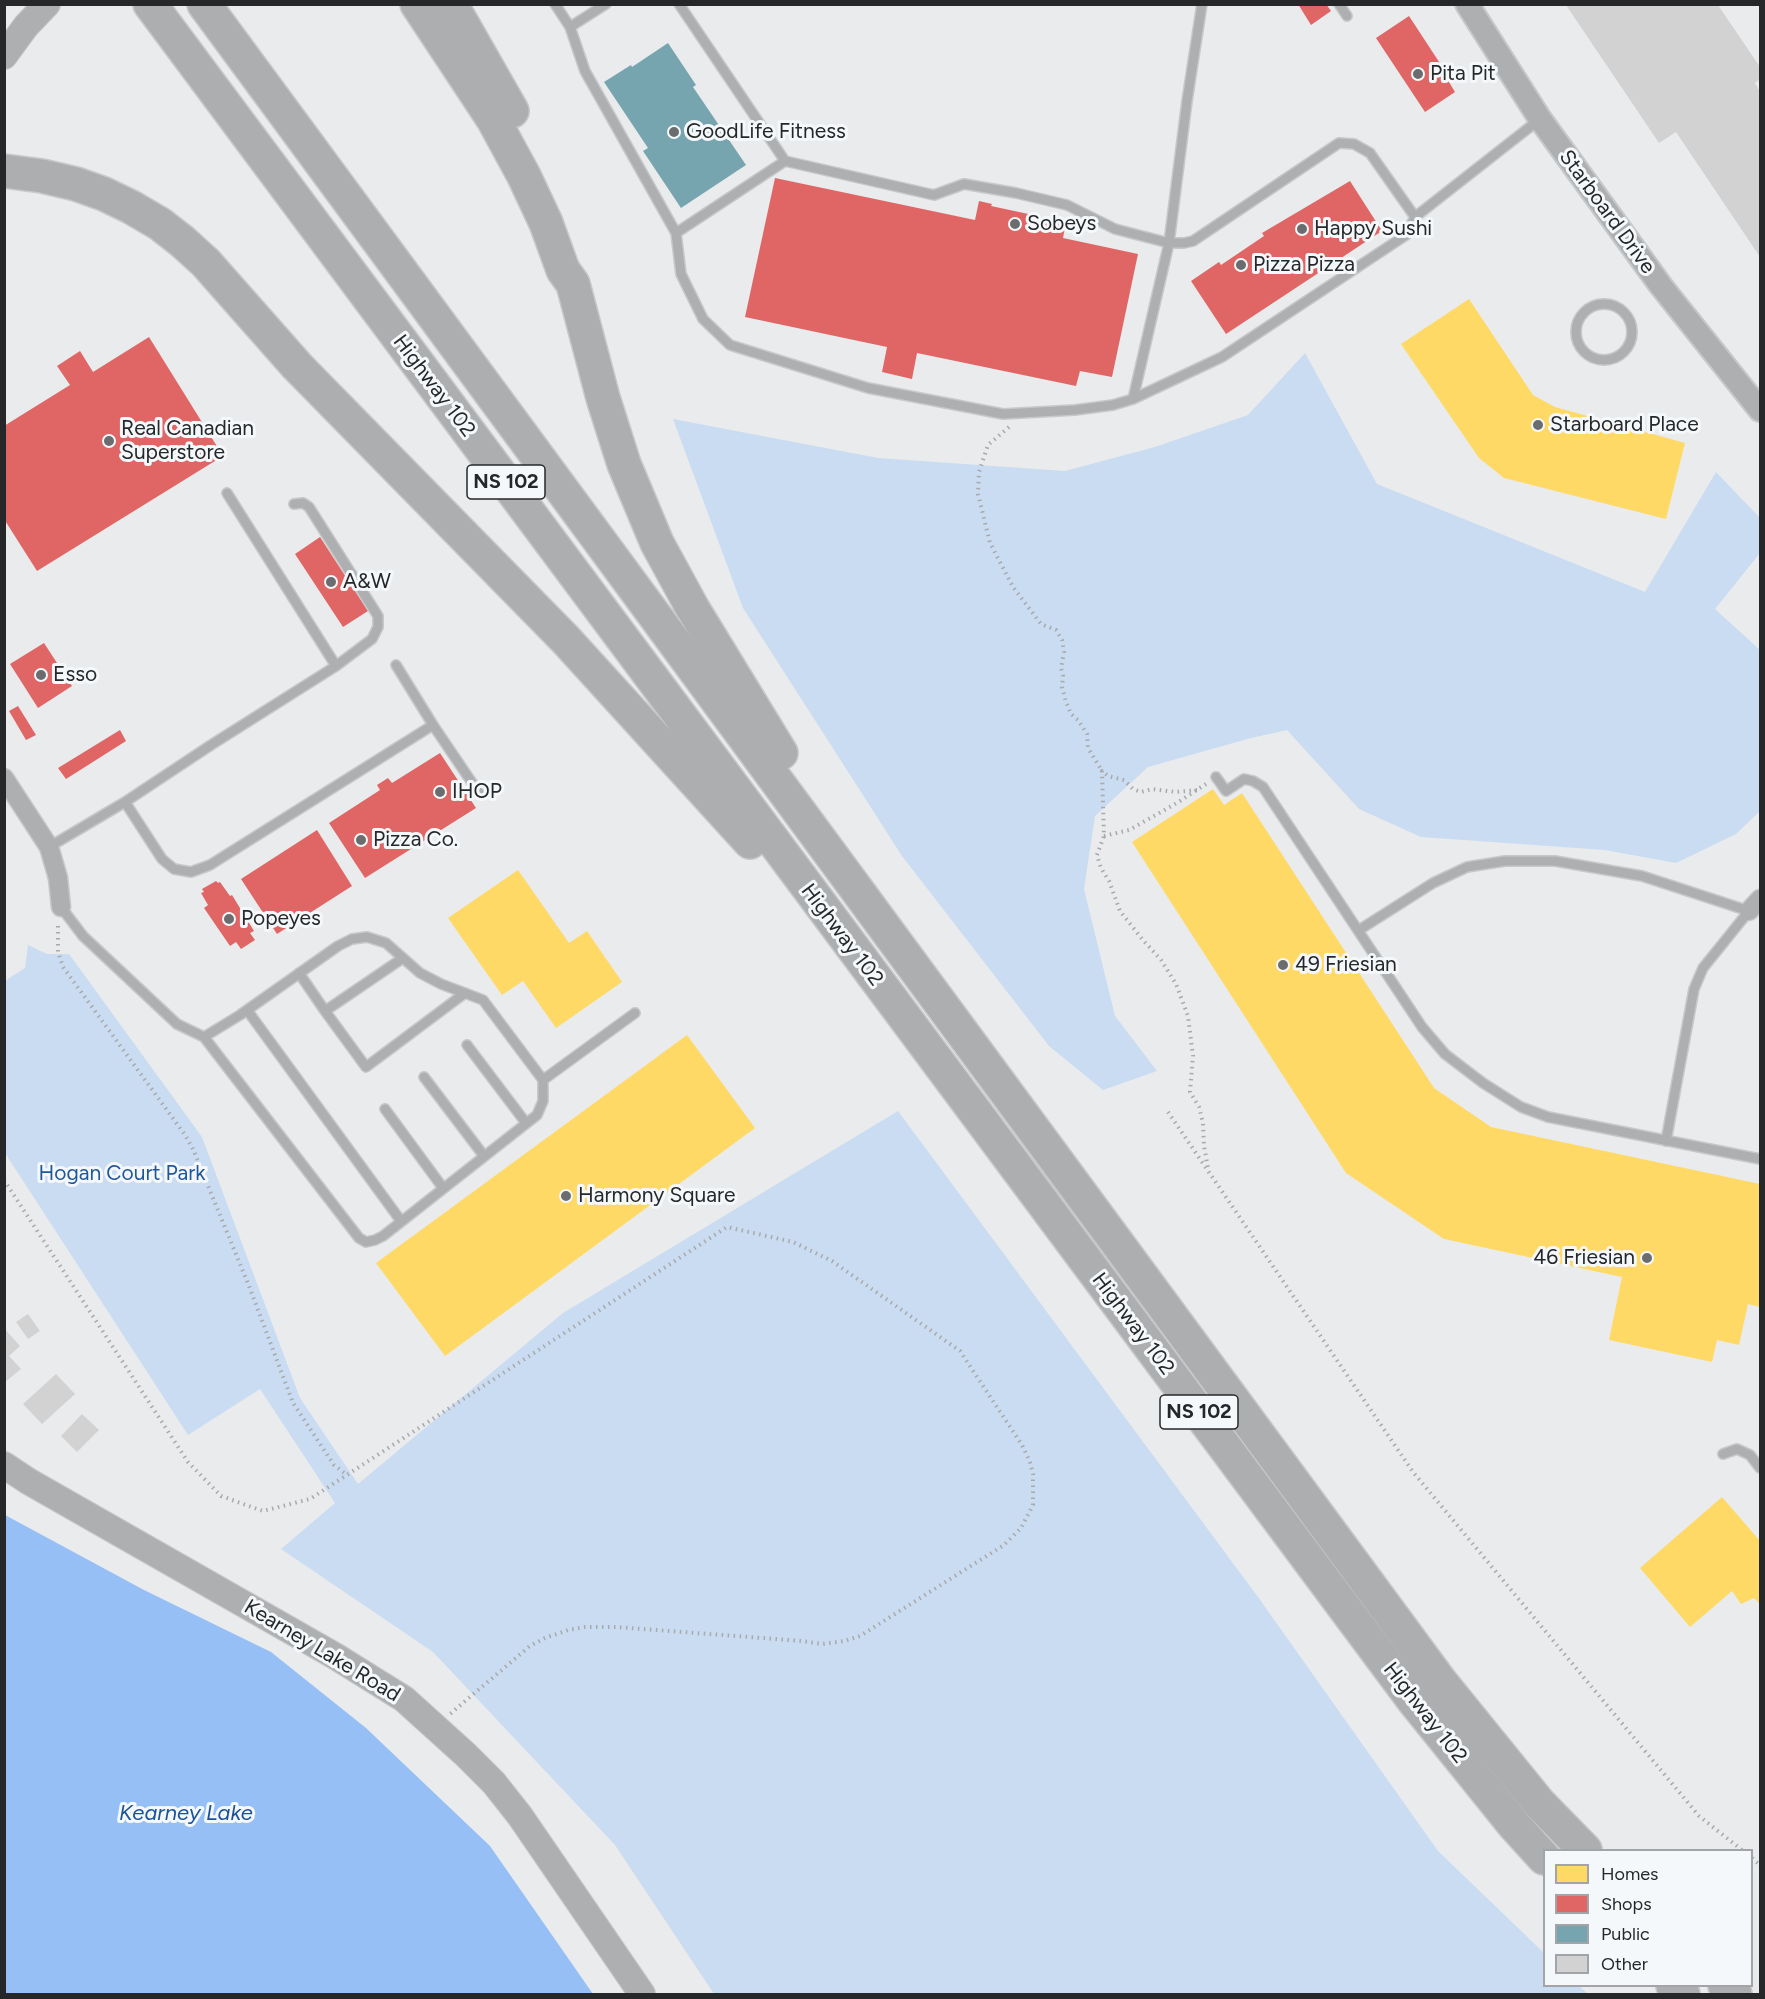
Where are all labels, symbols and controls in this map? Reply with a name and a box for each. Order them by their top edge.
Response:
place label: Pita Pit [1430,61,1496,87]
marker: Pita Pit [1411,67,1425,81]
place label: GoodLife Fitness [686,119,846,145]
marker: GoodLife Fitness [667,125,681,139]
street label: Starboard Drive [1554,145,1660,279]
place label: Sobeys [1027,211,1096,237]
place label: Happy Sushi [1314,216,1432,242]
marker: Sobeys [1008,217,1022,231]
marker: Happy Sushi [1295,222,1309,236]
place label: Pizza Pizza [1253,252,1355,278]
marker: Pizza Pizza [1234,258,1248,272]
street label: Highway 102 [387,330,481,442]
place label: Starboard Place [1550,412,1699,438]
place label: Real Canadian Superstore [121,416,254,466]
marker: Starboard Place [1531,418,1545,432]
marker: Real Canadian Superstore [102,434,116,448]
road number: NS 102 [467,465,545,499]
place label: A&W [343,569,391,595]
marker: A&W [324,575,338,589]
place label: Esso [53,662,97,688]
marker: Esso [34,668,48,682]
place label: IHOP [452,779,502,805]
marker: IHOP [433,785,447,799]
place label: Pizza Co. [373,827,458,853]
marker: Pizza Co. [354,833,368,847]
street label: Highway 102 [795,879,889,991]
place label: Popeyes [241,906,321,932]
marker: Popeyes [222,912,236,926]
place label: 49 Friesian [1295,952,1397,978]
marker: 49 Friesian [1276,958,1290,972]
park label: Hogan Court Park [38,1161,206,1187]
place label: Harmony Square [578,1183,735,1209]
marker: Harmony Square [559,1189,573,1203]
place label: 46 Friesian [1533,1245,1635,1271]
marker: 46 Friesian [1640,1251,1654,1265]
street label: Highway 102 [1086,1268,1180,1380]
road number: NS 102 [1160,1395,1238,1429]
street label: Kearney Lake Road [239,1594,405,1708]
street label: Highway 102 [1378,1657,1472,1769]
water label: Kearney Lake [119,1801,253,1827]
legend [1543,1849,1753,1987]
text: Homes [1601,1863,1659,1885]
text: Shops [1601,1893,1652,1915]
text: Public [1601,1923,1650,1945]
text: Other [1601,1953,1648,1975]

